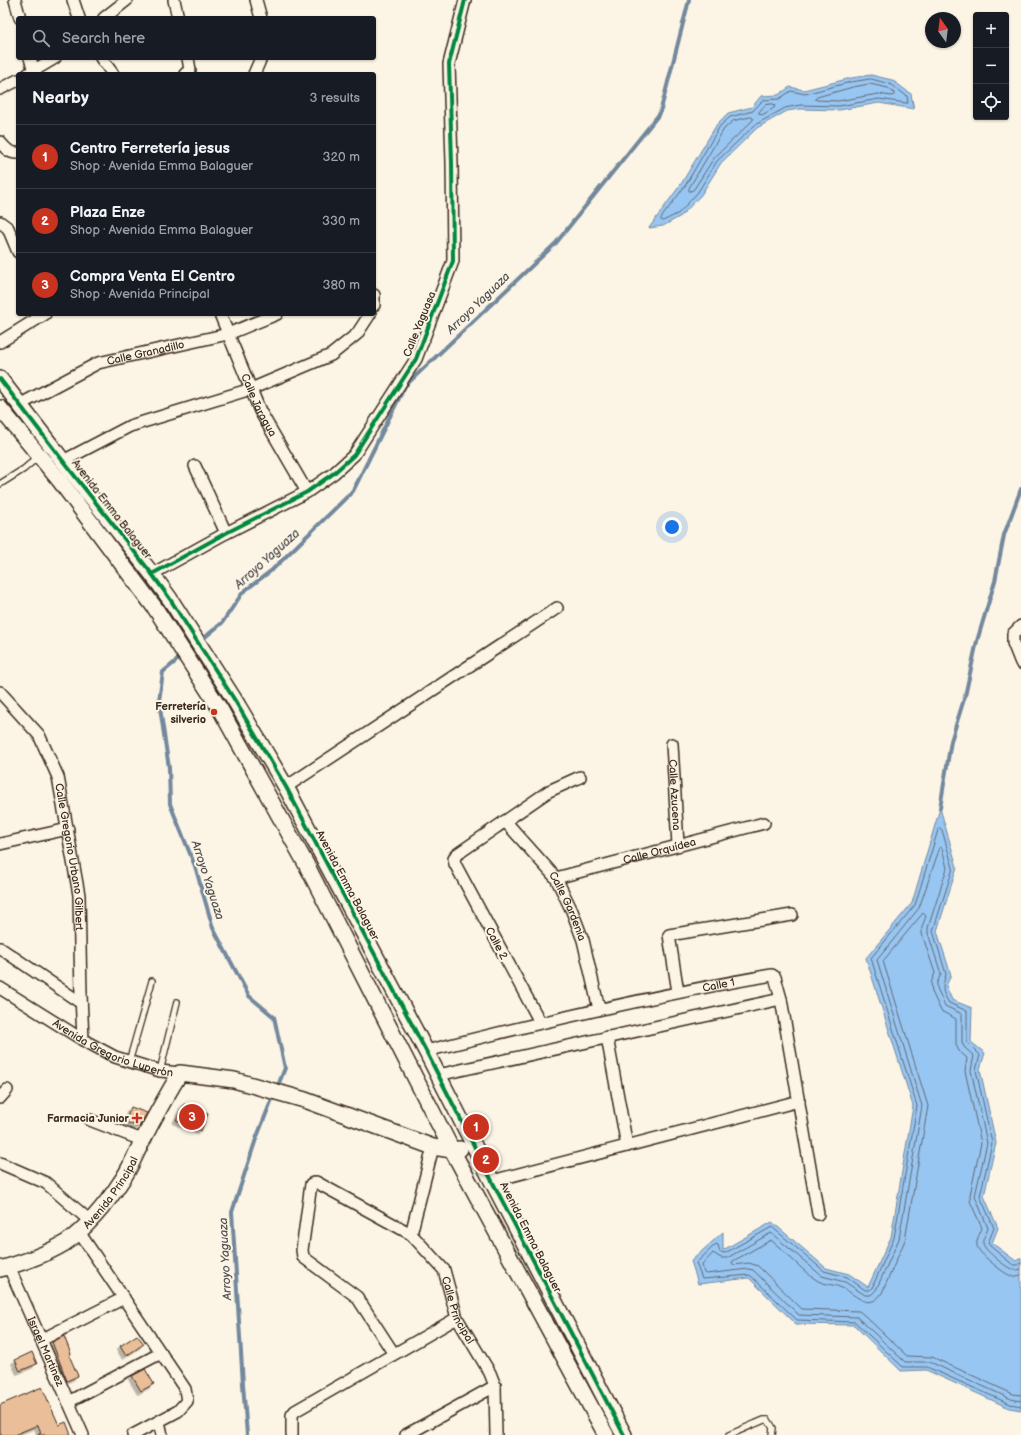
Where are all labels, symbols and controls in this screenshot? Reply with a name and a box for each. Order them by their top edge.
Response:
north arrow [925,12,961,48]
map controls [973,12,1009,120]
button: + [973,12,1009,48]
search box [16,16,376,60]
icon: search [30,27,52,49]
text: Search here [62,29,145,48]
button: − [973,48,1009,84]
button: locate [973,84,1009,120]
text: Nearby [32,88,89,108]
text: 3 results [309,90,360,106]
text: Centro Ferretería jesus [70,139,230,158]
text: 1 [42,149,48,165]
text: 320 m [322,149,360,165]
text: Shop · Avenida Emma Balaguer [70,158,253,174]
text: Plaza Enze [70,203,145,222]
text: 2 [41,213,49,229]
text: 330 m [322,213,360,229]
text: Shop · Avenida Emma Balaguer [70,222,253,238]
text: Compra Venta El Centro [70,267,235,286]
water label: Arroyo Yaguaza [443,269,513,338]
text: 3 [41,277,49,293]
text: 380 m [323,277,360,293]
text: Shop · Avenida Principal [70,286,210,302]
street label: Calle Yaguasa [400,289,439,359]
street label: Calle Granadillo [105,338,185,368]
street label: Calle Jaragua [238,372,279,439]
street label: Avenida Emma Balaguer [69,457,155,562]
your location [662,517,682,537]
water label: Arroyo Yaguaza [231,526,303,593]
place label: Ferretería silverio [155,700,206,726]
marker: Ferretería silverio [209,707,219,717]
street label: Calle Azucena [666,759,683,831]
street label: Calle Gregorio Urbano Gilbert [52,782,86,931]
street label: Avenida Emma Balaguer [313,828,383,943]
street label: Calle Orquídea [622,835,697,867]
water label: Arroyo Yaguaza [187,838,227,922]
street label: Calle Gardenia [546,869,589,943]
street label: Calle 2 [483,925,511,962]
street label: Calle 1 [701,976,736,995]
street label: Avenida Gregorio Luperón [50,1017,174,1079]
pin: 3 [179,1102,205,1132]
place label: Farmacia Junior [47,1112,130,1125]
pin: 1 [463,1112,489,1142]
marker: Farmacia Junior [132,1113,142,1123]
pin: 2 [473,1145,499,1175]
street label: Avenida Principal [81,1155,141,1231]
street label: Avenida Emma Balaguer [497,1180,565,1296]
water label: Arroyo Yaguaza [216,1217,235,1302]
street label: Calle Principal [439,1275,477,1346]
street label: Israel Martinez [25,1315,67,1389]

